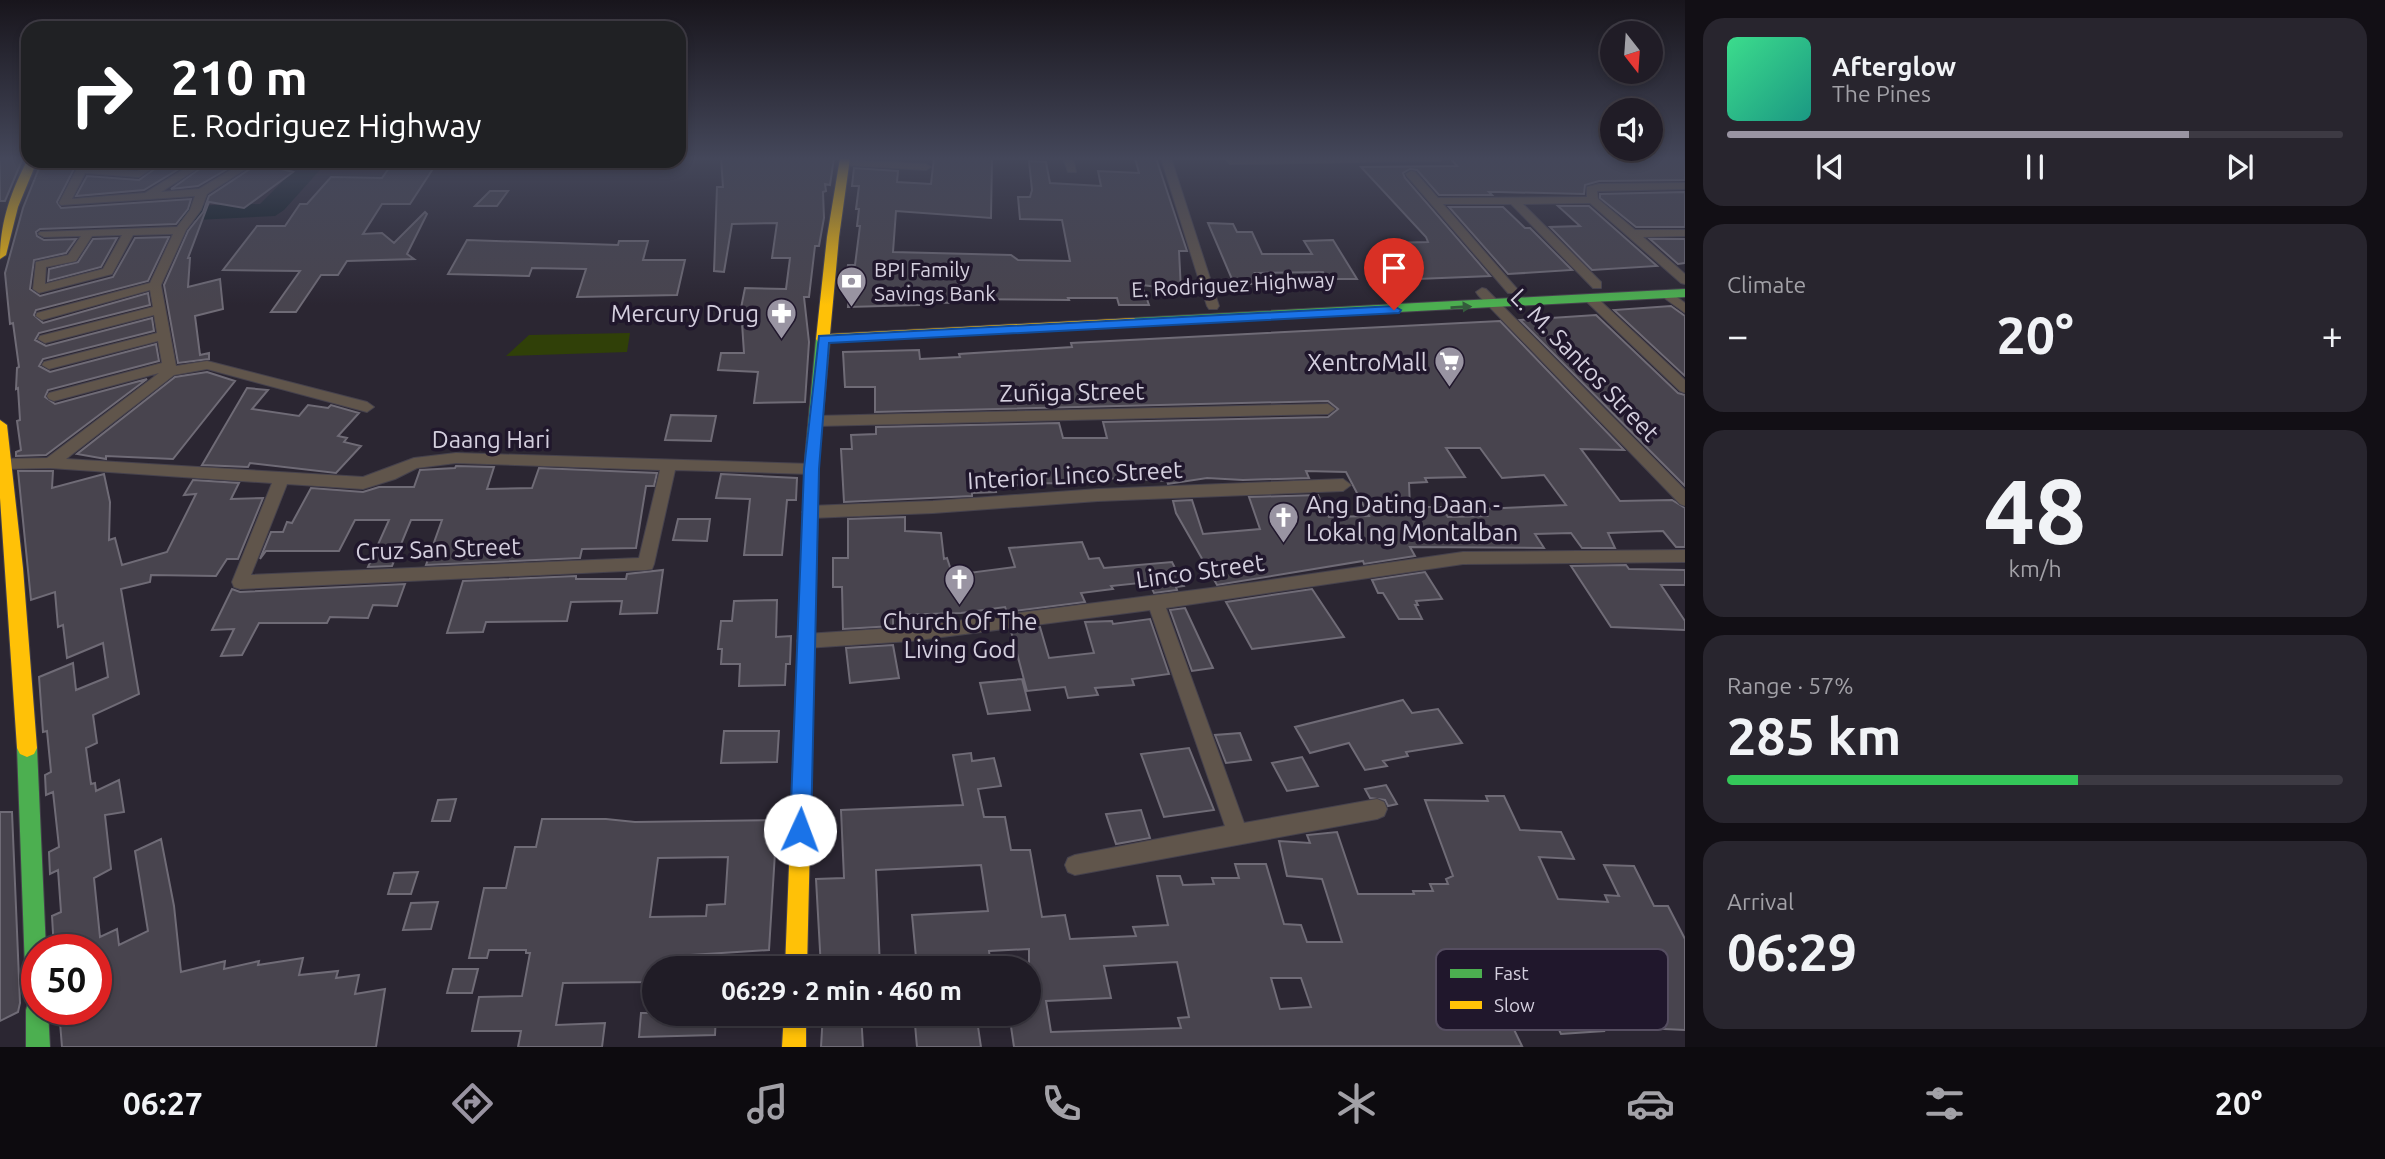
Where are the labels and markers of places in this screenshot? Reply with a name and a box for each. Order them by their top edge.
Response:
pin [1364,238,1424,310]
place label: BPI Family Savings Bank [874,257,996,305]
bank icon: BPI Family Savings Bank [834,264,868,308]
pharmacy icon: Mercury Drug [765,296,799,340]
place label: Mercury Drug [611,300,759,327]
supermarket icon: XentroMall [1433,345,1467,389]
place label: XentroMall [1307,349,1427,376]
place label: Ang Dating Daan - Lokal ng Montalban [1306,491,1518,546]
church icon: Ang Dating Daan - Lokal ng Montalban [1266,501,1300,545]
church icon: Church Of The Living God [943,562,977,606]
place label: Church Of The Living God [882,608,1038,663]

